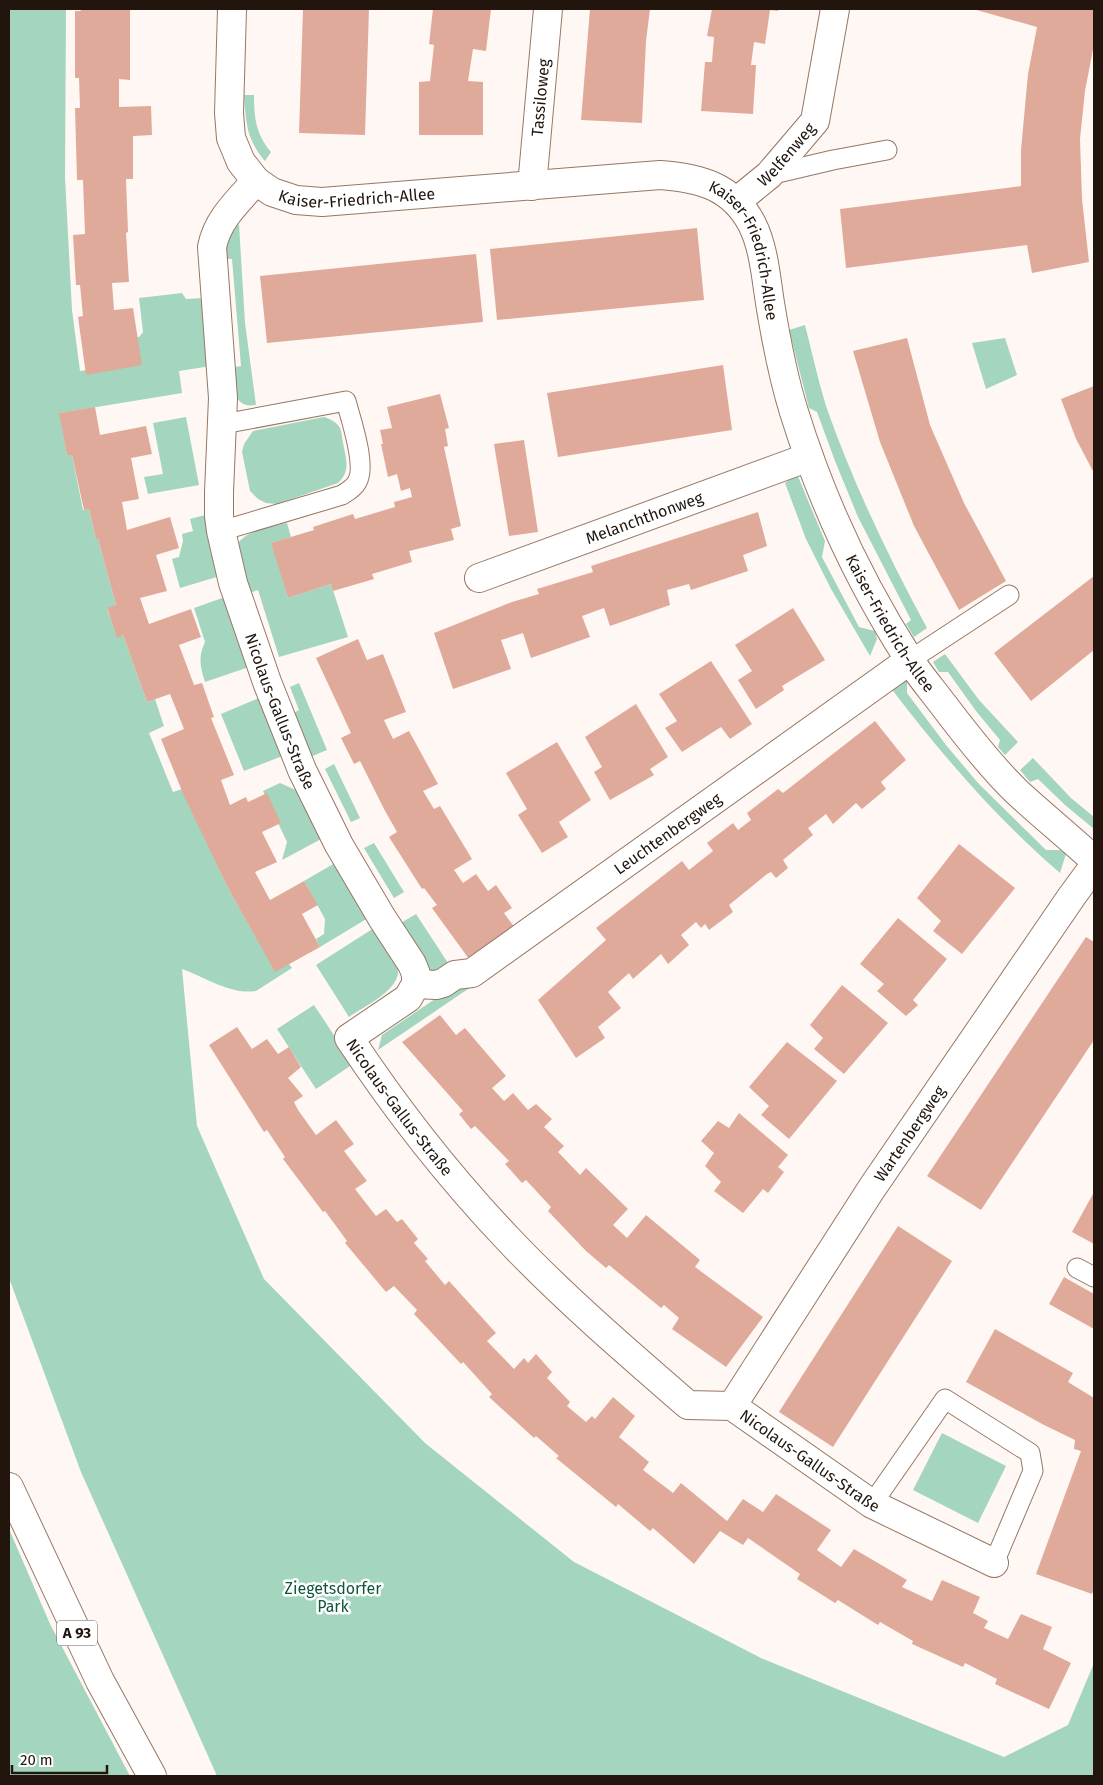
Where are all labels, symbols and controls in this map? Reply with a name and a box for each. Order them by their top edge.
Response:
street label: Tassiloweg [527,57,553,137]
street label: Welfenweg [753,118,819,190]
street label: Kaiser-Friedrich-Allee [706,176,782,322]
street label: Kaiser-Friedrich-Allee [276,183,436,212]
street label: Melanchthonweg [583,487,706,548]
street label: Kaiser-Friedrich-Allee [842,551,939,696]
street label: Nicolaus-Gallus-Straße [241,631,319,792]
street label: Leuchtenbergweg [610,788,725,878]
street label: Nicolaus-Gallus-Straße [343,1035,457,1179]
street label: Wartenbergweg [870,1081,949,1185]
street label: Nicolaus-Gallus-Straße [736,1405,883,1516]
park label: Ziegetsdorfer Park [285,1579,382,1616]
road number: A 93 [57,1620,97,1646]
scale bar [12,1742,108,1774]
text: 20 m [20,1751,53,1769]

